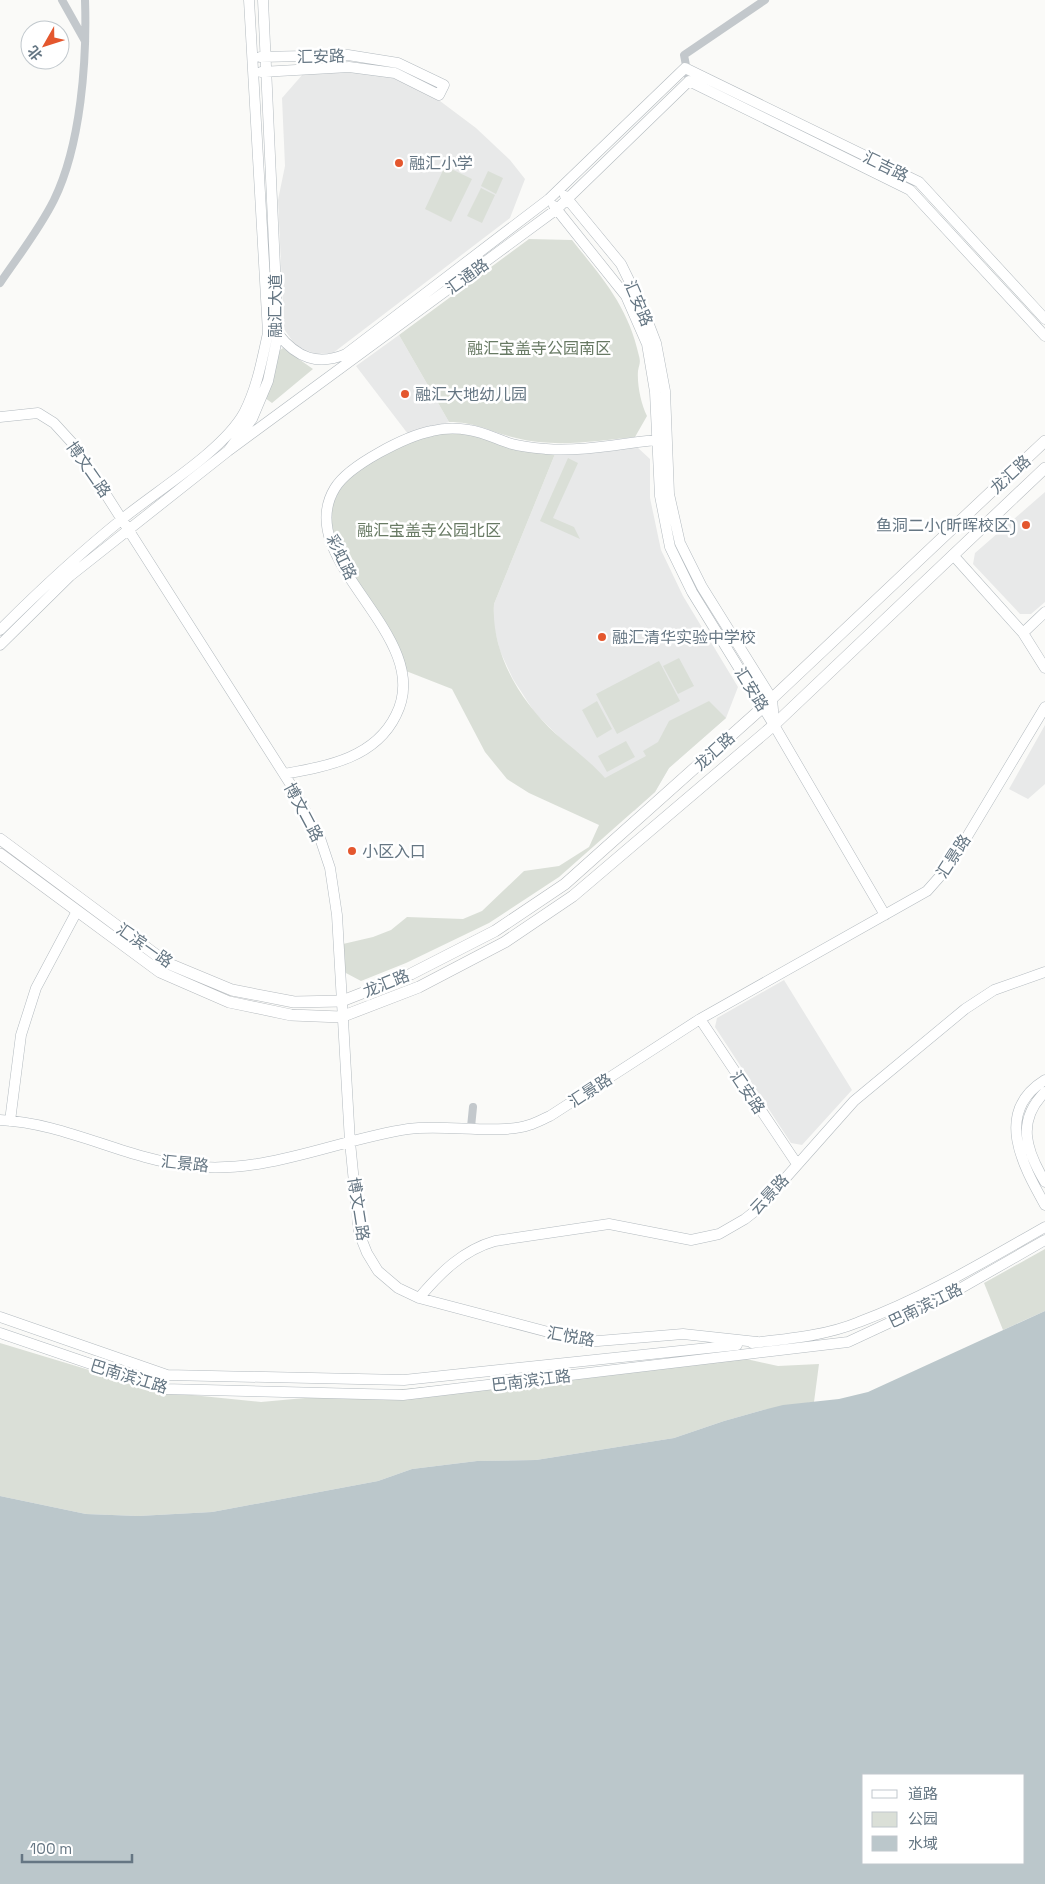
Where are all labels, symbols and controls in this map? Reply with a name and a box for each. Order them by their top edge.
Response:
north arrow [20,20,70,70]
text: 北 [23,42,46,64]
street label: 汇安路 [297,46,345,67]
street label: 汇吉路 [860,146,912,186]
place label: 融汇小学 [409,153,473,174]
marker: 融汇小学 [393,157,405,169]
street label: 汇通路 [442,254,493,299]
street label: 融汇大道 [265,274,286,338]
street label: 汇安路 [619,277,658,329]
park label: 融汇宝盖寺公园南区 [467,338,611,359]
place label: 融汇大地幼儿园 [415,384,527,405]
marker: 融汇大地幼儿园 [399,388,411,400]
street label: 博文二路 [62,437,116,502]
street label: 龙汇路 [986,450,1035,498]
place label: 鱼洞二小(昕晖校区) [876,515,1016,536]
marker: 鱼洞二小(昕晖校区) [1020,519,1032,531]
park label: 融汇宝盖寺公园北区 [357,520,501,541]
street label: 彩虹路 [322,531,362,583]
place label: 融汇清华实验中学校 [612,627,756,648]
marker: 融汇清华实验中学校 [596,631,608,643]
street label: 汇安路 [730,663,773,715]
street label: 龙汇路 [689,728,739,775]
street label: 博文二路 [279,779,328,845]
street label: 汇景路 [932,830,975,882]
place label: 小区入口 [362,841,426,862]
marker: 小区入口 [346,845,358,857]
street label: 汇滨一路 [112,918,177,972]
street label: 龙汇路 [360,965,412,1002]
street label: 汇安路 [725,1067,770,1118]
street label: 汇景路 [564,1069,616,1112]
street label: 汇景路 [160,1151,210,1176]
street label: 云景路 [745,1170,793,1219]
street label: 博文二路 [343,1176,374,1242]
street label: 巴南滨江路 [885,1278,966,1332]
street label: 汇悦路 [545,1322,596,1351]
street label: 巴南滨江路 [88,1355,170,1398]
street label: 巴南滨江路 [490,1365,572,1396]
legend [862,1774,1025,1864]
text: 道路 [908,1784,938,1803]
text: 公园 [908,1809,938,1828]
scale bar [22,1832,132,1864]
text: 水域 [908,1834,938,1853]
text: 100 m [30,1839,72,1858]

